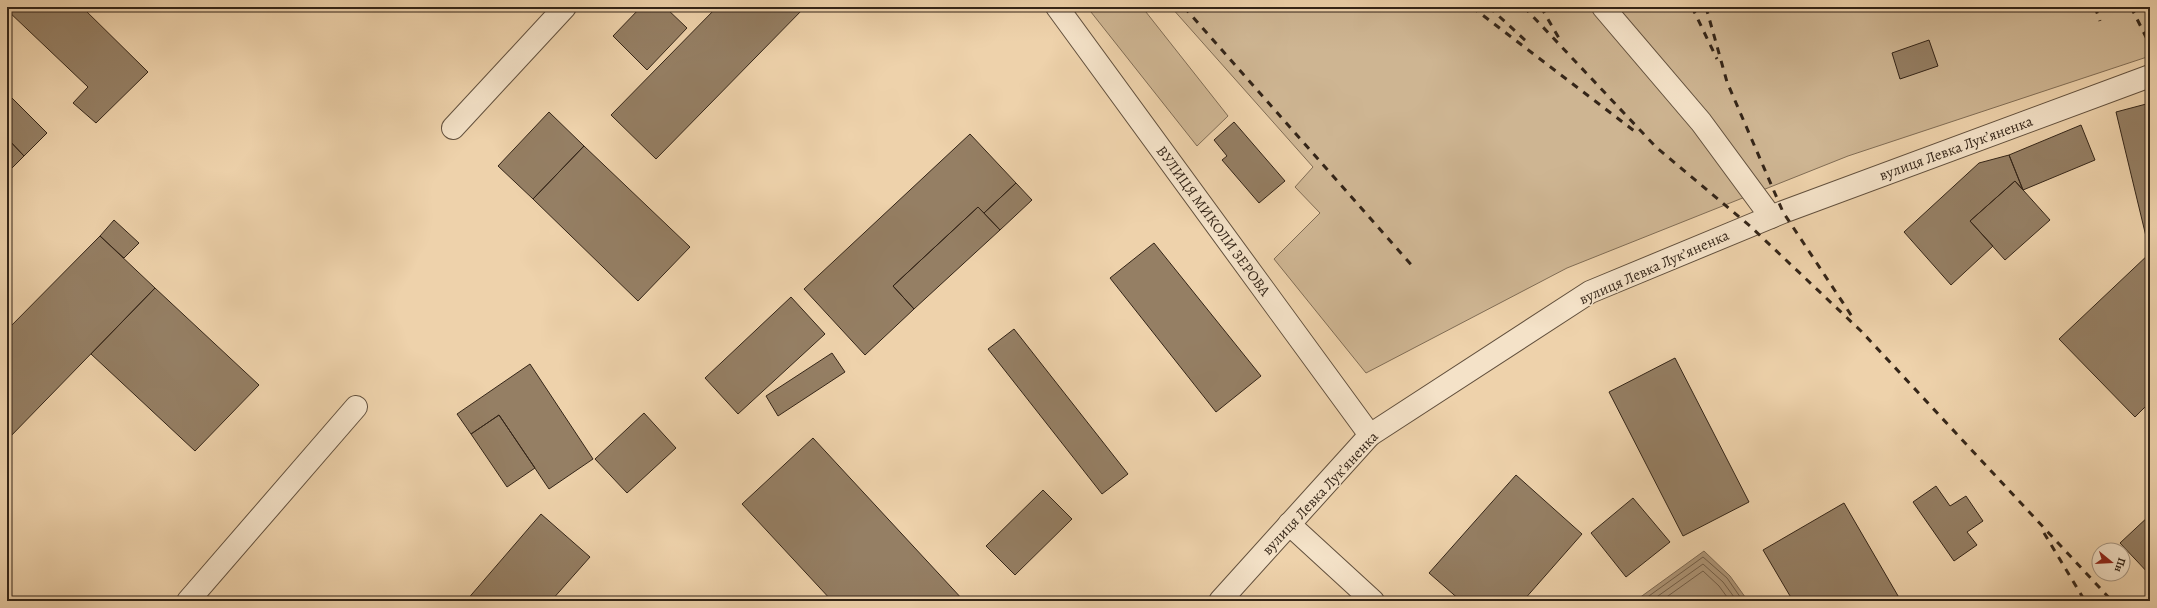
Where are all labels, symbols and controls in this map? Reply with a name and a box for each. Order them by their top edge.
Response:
street label: вулиця Левка Лукʼяненка [1876,111,2036,185]
street label: ВУЛИЦЯ МИКОЛИ ЗЕРОВА [1152,142,1275,300]
street label: вулиця Левка Лукʼяненка [1576,225,1732,309]
street label: вулиця Левка Лукʼяненка [1257,427,1383,559]
north arrow [2091,542,2131,582]
text: Пн [2111,556,2129,575]

